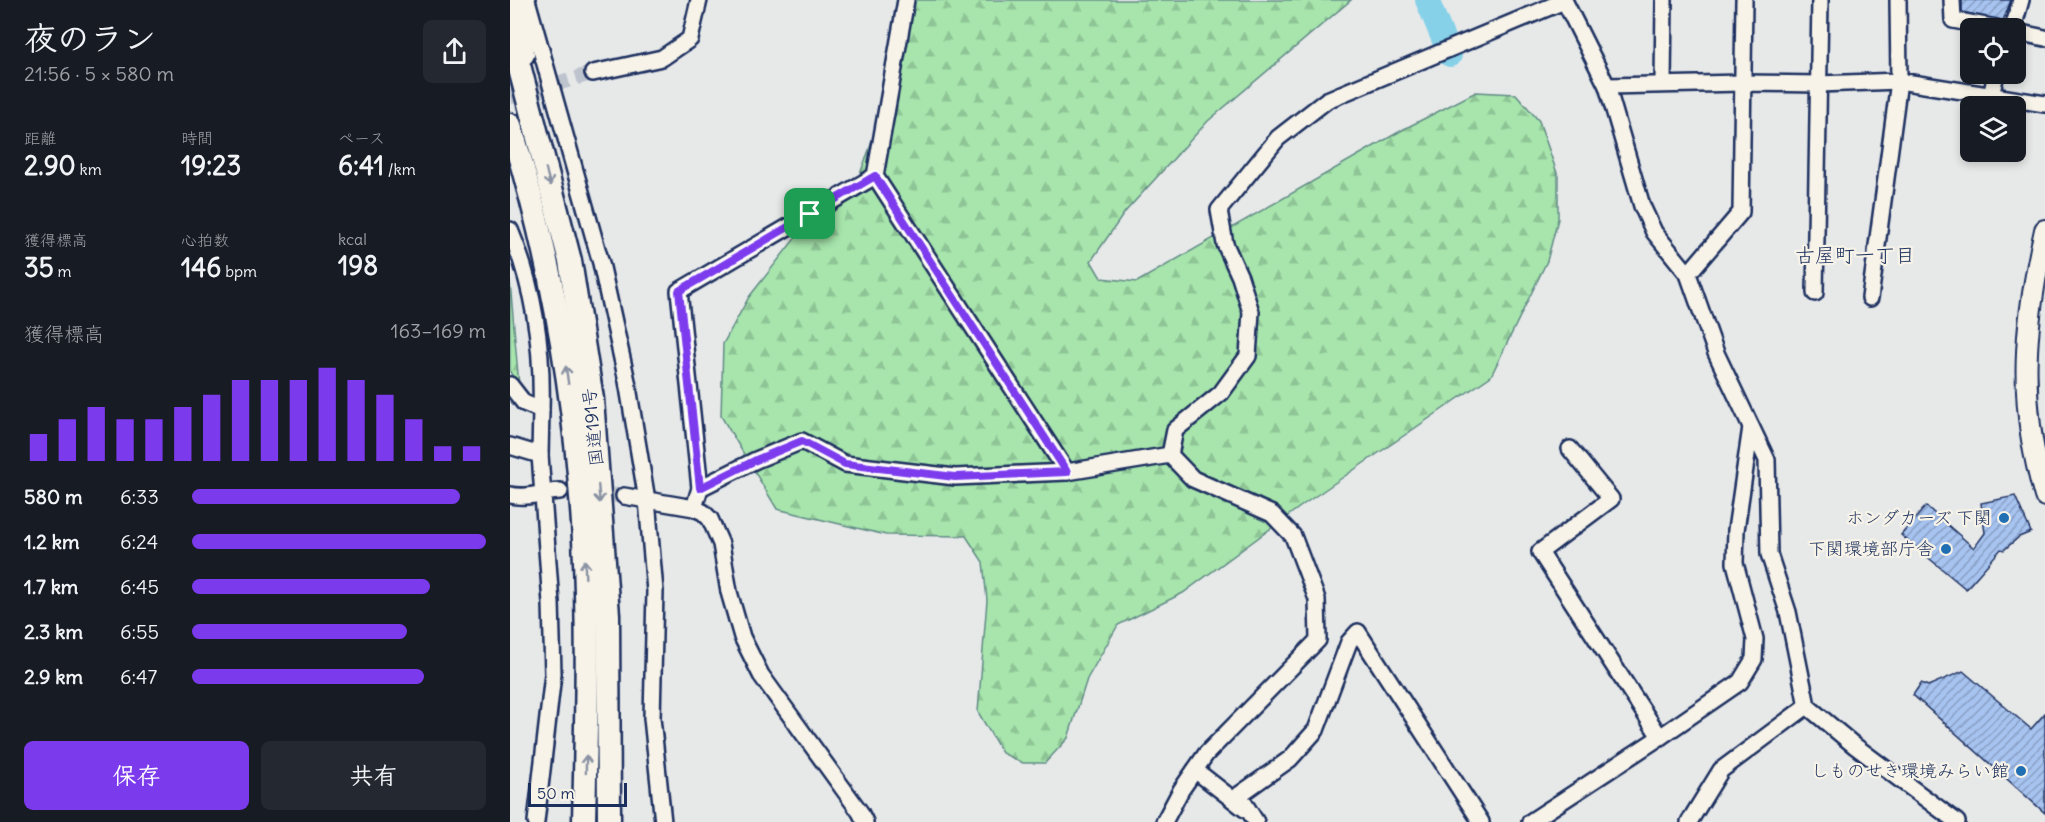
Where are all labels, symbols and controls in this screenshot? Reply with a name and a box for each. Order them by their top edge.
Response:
text: 夜のラン [24,17,156,59]
map controls [1960,18,2026,162]
button: locate [1960,18,2026,84]
button: share [423,20,486,83]
text: 21:56 · 5 × 580 m [24,61,174,86]
button: layers [1960,96,2026,162]
text: 距離 [24,128,56,148]
text: 時間 [181,128,213,148]
text: ペース [338,128,385,148]
text: 2.90 [24,149,76,182]
text: 19:23 [181,149,241,182]
text: 6:41 [338,149,384,182]
text: km [76,159,102,179]
text: /km [384,159,416,179]
one-way arrow [543,168,554,187]
pin [784,188,835,239]
icon: arrive [793,197,826,230]
text: kcal [338,229,367,249]
text: 獲得標高 [24,230,88,250]
text: 心拍数 [181,230,229,250]
district label: 古屋町一丁目 [1795,242,1915,267]
text: 198 [338,249,378,282]
text: 35 [24,251,54,284]
text: 146 [181,251,221,284]
text: m [54,261,72,281]
text: bpm [221,261,257,281]
text: 163–169 m [391,318,486,343]
text: 獲得標高 [24,321,104,346]
one-way arrow [561,365,572,385]
street label: 国道191号 [577,387,608,467]
one-way arrow [594,483,605,503]
text: 580 m [24,484,82,509]
text: 6:33 [120,484,159,509]
place label: ホンダカーズ 下関 [1846,506,1992,529]
marker: ホンダカーズ 下関 [1997,511,2011,525]
text: 1.2 km [24,529,80,554]
text: 6:24 [120,529,158,554]
place label: 下関環境部庁舎 [1808,537,1934,560]
marker: 下関環境部庁舎 [1939,542,1953,556]
one-way arrow [580,559,591,579]
text: 1.7 km [24,574,78,599]
text: 6:45 [120,574,159,599]
text: 2.3 km [24,619,83,644]
text: 6:55 [120,619,159,644]
text: 2.9 km [24,664,83,689]
text: 6:47 [120,664,157,689]
button: 保存 [24,741,249,810]
button: 共有 [261,741,486,810]
one-way arrow [580,754,591,774]
place label: しものせき環境みらい館 [1811,759,2009,782]
marker: しものせき環境みらい館 [2014,764,2028,778]
scale bar [528,780,627,808]
text: 50 m [537,783,575,803]

